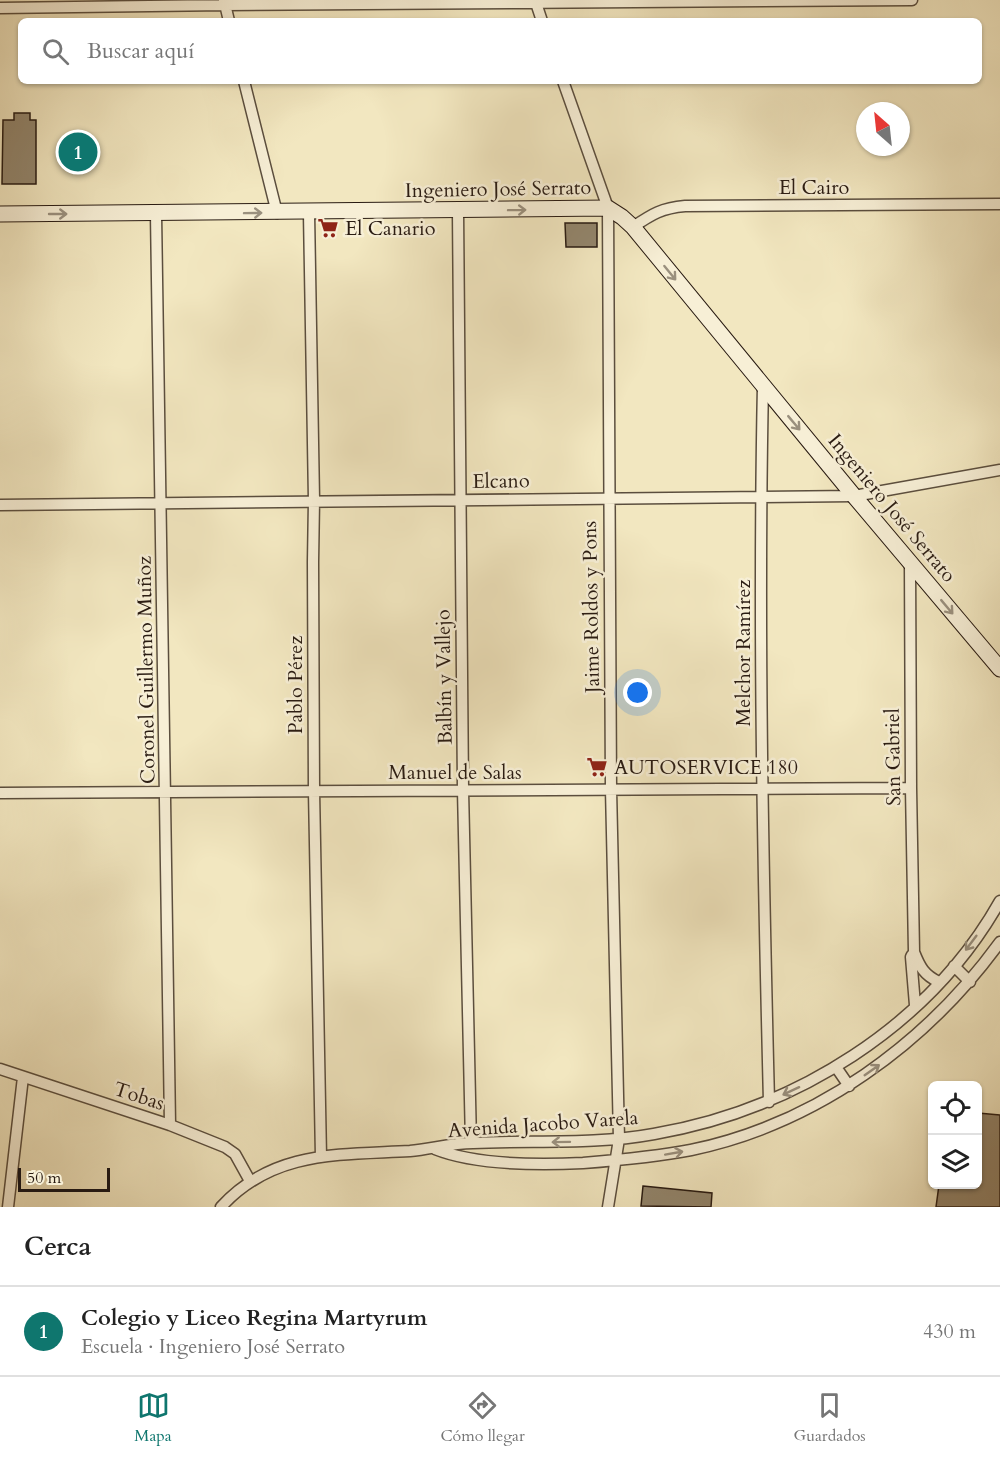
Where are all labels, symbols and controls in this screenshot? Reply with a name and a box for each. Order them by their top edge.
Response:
search box [18,18,982,84]
icon: search [39,35,72,68]
text: Buscar aquí [87,36,194,66]
north arrow [856,102,910,156]
pin: 1 [58,130,98,174]
street label: Ingeniero José Serrato [405,174,592,204]
street label: El Cairo [779,174,849,201]
one-way arrow [506,204,526,216]
one-way arrow [243,207,263,219]
one-way arrow [48,208,68,220]
place label: El Canario [345,215,436,242]
supermarket icon: El Canario [316,216,340,240]
one-way arrow [663,264,676,280]
one-way arrow [788,415,801,431]
street label: Ingeniero José Serrato [822,428,962,588]
street label: Elcano [472,467,530,495]
street label: Jaime Roldos y Pons [576,521,606,696]
street label: Coronel Guillermo Muñoz [131,556,161,784]
street label: Melchor Ramírez [730,579,757,726]
one-way arrow [941,599,954,615]
street label: Balbín y Vallejo [429,609,459,745]
street label: Pablo Pérez [282,636,309,734]
your location [623,678,652,707]
street label: San Gabriel [879,708,907,806]
place label: AUTOSERVICE 180 [614,754,798,781]
supermarket icon: AUTOSERVICE 180 [585,755,609,779]
street label: Manuel de Salas [388,759,522,786]
one-way arrow [965,935,978,951]
one-way arrow [863,1064,880,1076]
street label: Tobas [110,1075,168,1117]
map controls [928,1081,982,1189]
button: locate [928,1081,982,1135]
one-way arrow [782,1086,800,1098]
street label: Avenida Jacobo Varela [447,1104,639,1144]
button: layers [928,1135,982,1189]
one-way arrow [551,1136,571,1148]
one-way arrow [664,1147,684,1158]
scale bar [18,1165,110,1192]
text: 50 m [27,1167,61,1189]
text: Cerca [24,1229,91,1264]
text: Colegio y Liceo Regina Martyrum [81,1303,427,1333]
text: 1 [38,1318,49,1345]
text: 430 m [923,1318,976,1345]
text: Escuela · Ingeniero José Serrato [81,1333,345,1360]
tab: Mapa [134,1389,172,1447]
tab: Cómo llegar [440,1389,525,1447]
tab: Guardados [794,1389,866,1447]

